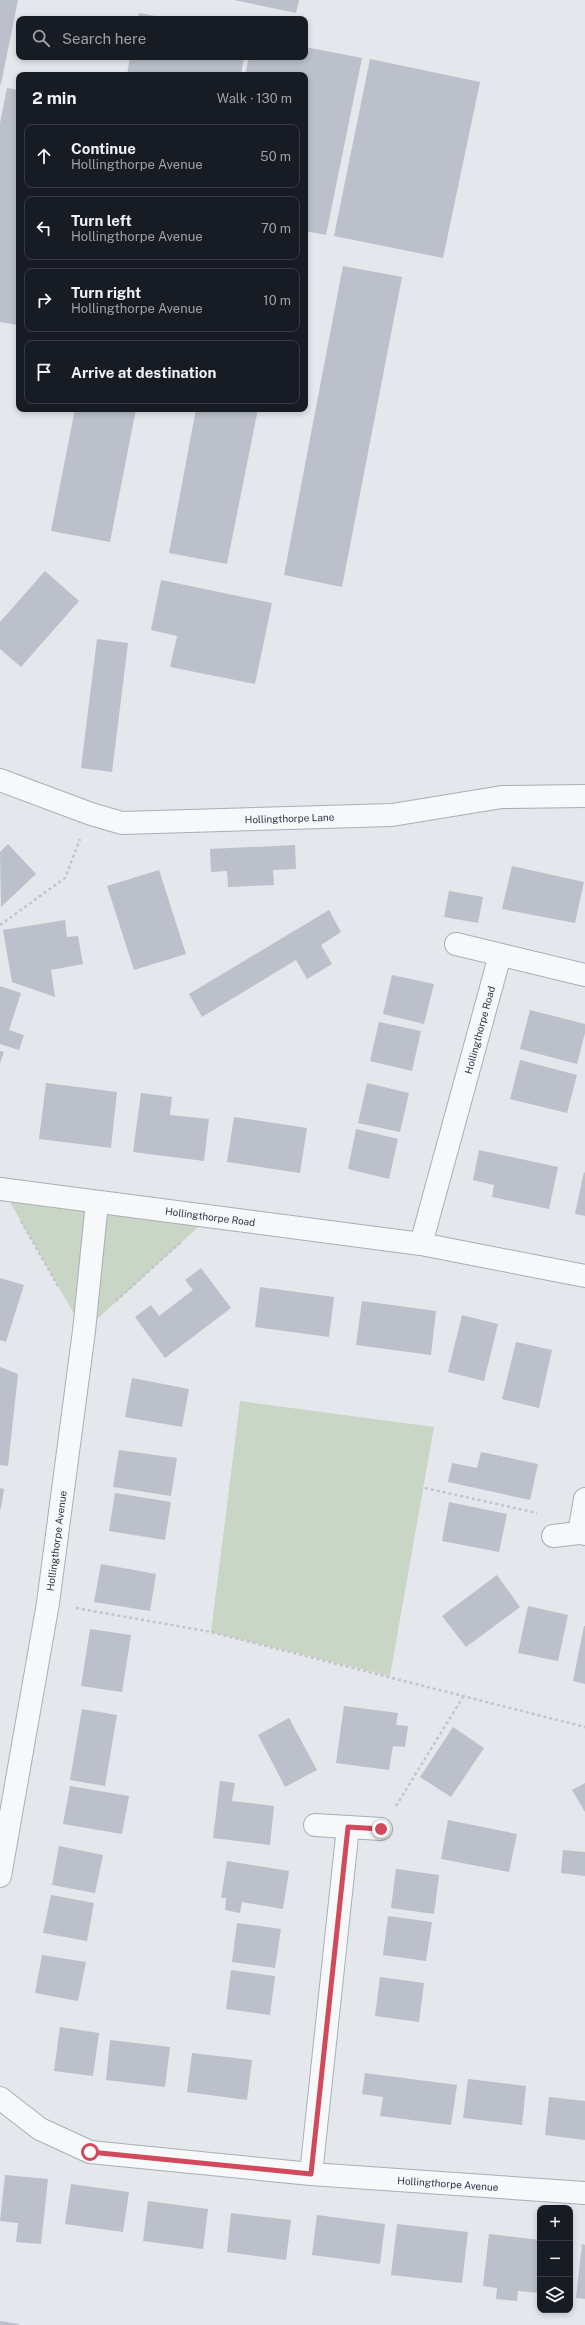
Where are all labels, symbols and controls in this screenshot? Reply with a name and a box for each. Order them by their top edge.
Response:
search box [16,16,308,60]
icon: search [30,27,52,49]
text: Search here [62,30,146,47]
text: 2 min [32,88,77,108]
text: Walk · 130 m [217,91,292,106]
text: Continue [71,140,136,157]
icon: ahead [33,145,55,167]
text: 50 m [260,149,291,164]
text: Hollingthorpe Avenue [71,157,203,172]
text: Turn left [71,212,132,229]
icon: left [33,217,55,239]
text: 70 m [261,221,291,236]
text: Hollingthorpe Avenue [71,229,203,244]
text: Turn right [71,284,141,301]
icon: right [33,289,55,311]
text: 10 m [263,293,291,308]
text: Hollingthorpe Avenue [71,301,203,316]
icon: arrive [33,361,55,383]
text: Arrive at destination [71,364,216,381]
street label: Hollingthorpe Lane [245,811,335,825]
street label: Hollingthorpe Road [462,985,497,1075]
street label: Hollingthorpe Road [164,1205,256,1228]
street label: Hollingthorpe Avenue [44,1489,69,1592]
route end [372,1820,390,1838]
route start [81,2143,99,2161]
street label: Hollingthorpe Avenue [397,2174,499,2193]
map controls [537,2205,573,2313]
button: + [537,2205,573,2241]
button: − [537,2241,573,2277]
button: layers [537,2277,573,2313]

